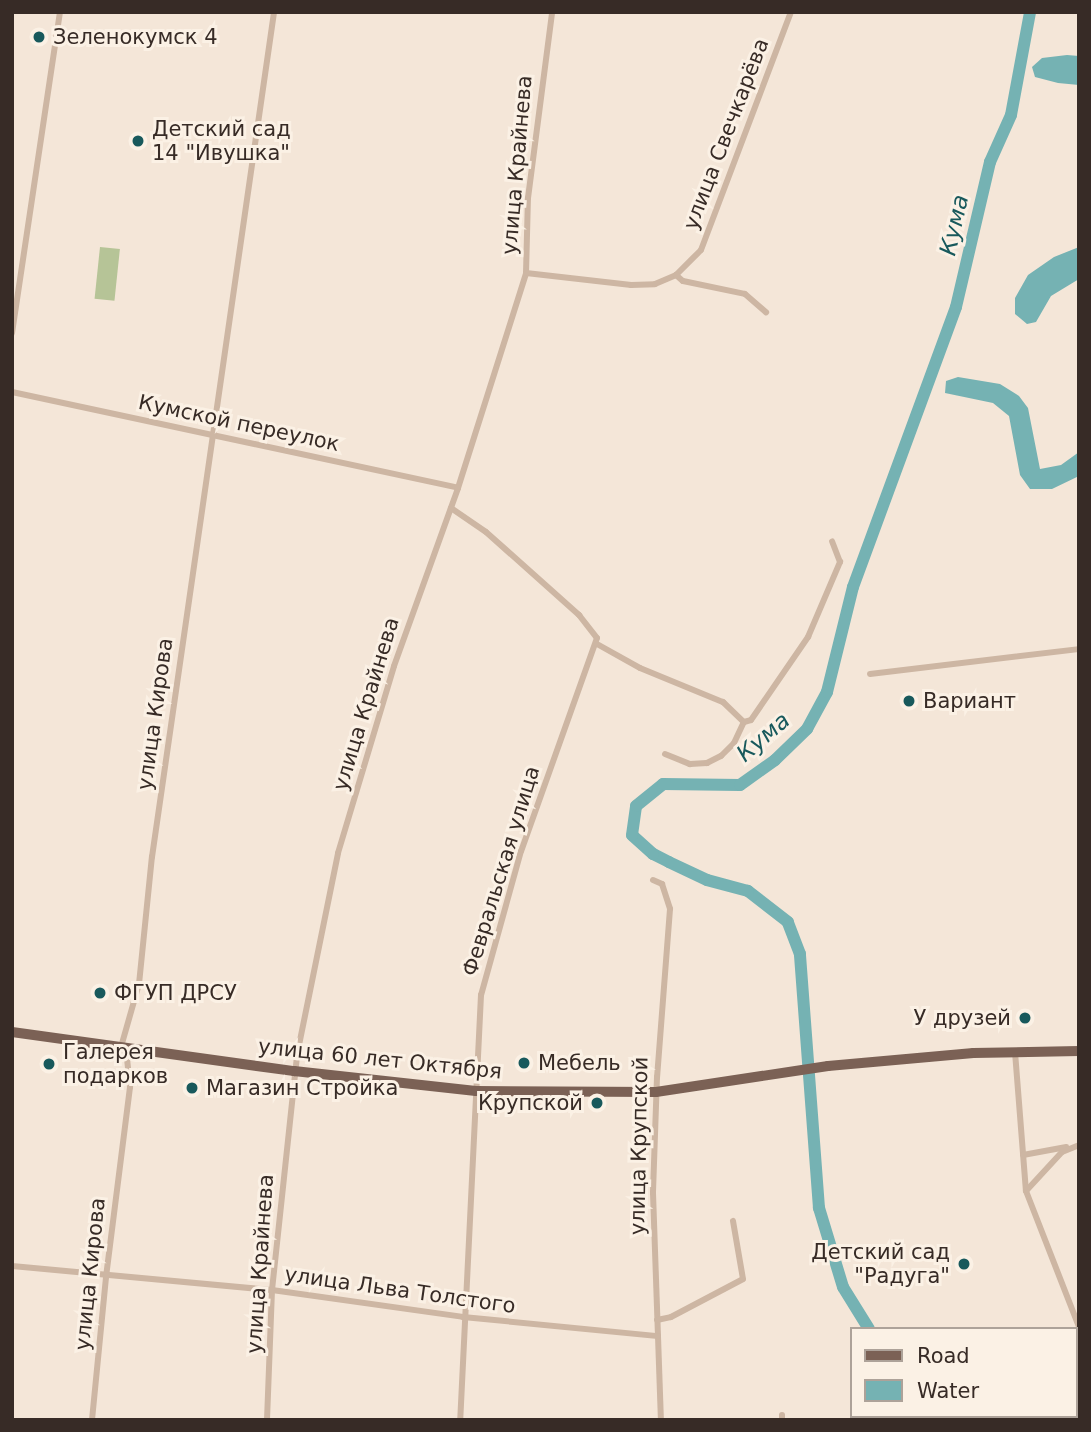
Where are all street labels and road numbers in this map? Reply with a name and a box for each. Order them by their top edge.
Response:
street label: улица Свечкарёва [678,35,774,233]
street label: улица Крайнева [497,74,537,256]
street label: Кумской переулок [136,389,342,457]
street label: улица Крайнева [328,614,404,794]
street label: улица Кирова [132,636,178,792]
street label: Февральская улица [457,763,545,979]
street label: улица 60 лет Октября [257,1034,503,1084]
street label: улица Крупской [625,1057,653,1235]
street label: улица Крайнева [241,1173,279,1355]
street label: улица Кирова [69,1196,111,1352]
street label: улица Льва Толстого [283,1261,517,1319]

